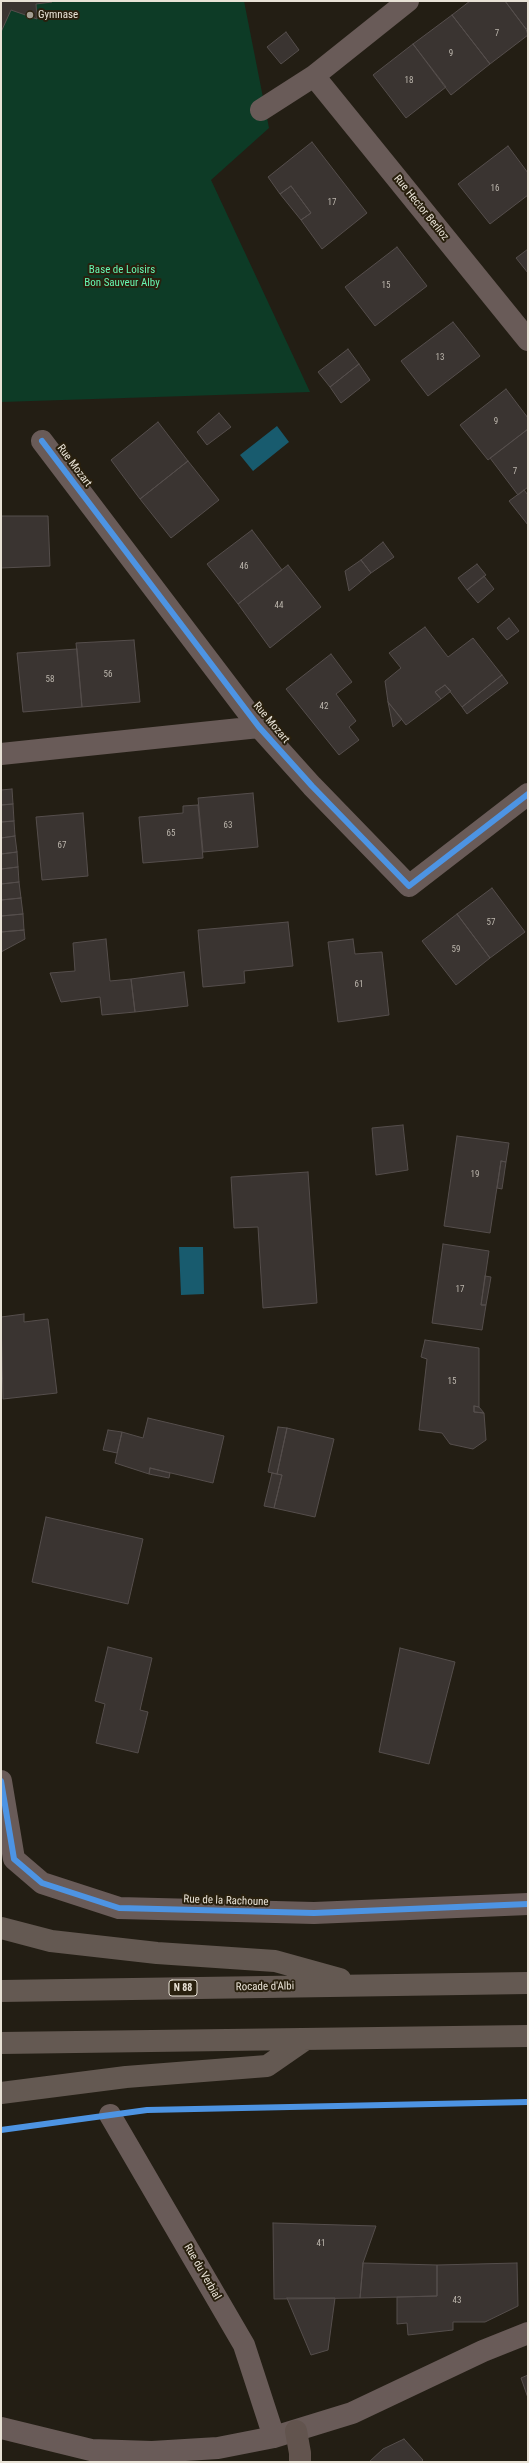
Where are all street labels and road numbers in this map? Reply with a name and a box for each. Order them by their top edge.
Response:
street label: Rue Hector Berlioz [391,173,451,243]
street label: Rue Mozart [54,442,94,490]
street label: Rue Mozart [250,700,292,746]
street label: Rue de la Rachoune [183,1893,269,1909]
road number: N 88 [169,1980,197,1996]
street label: Rocade d'Albi [236,1980,294,1994]
street label: Rue du Verbial [181,2242,223,2302]

